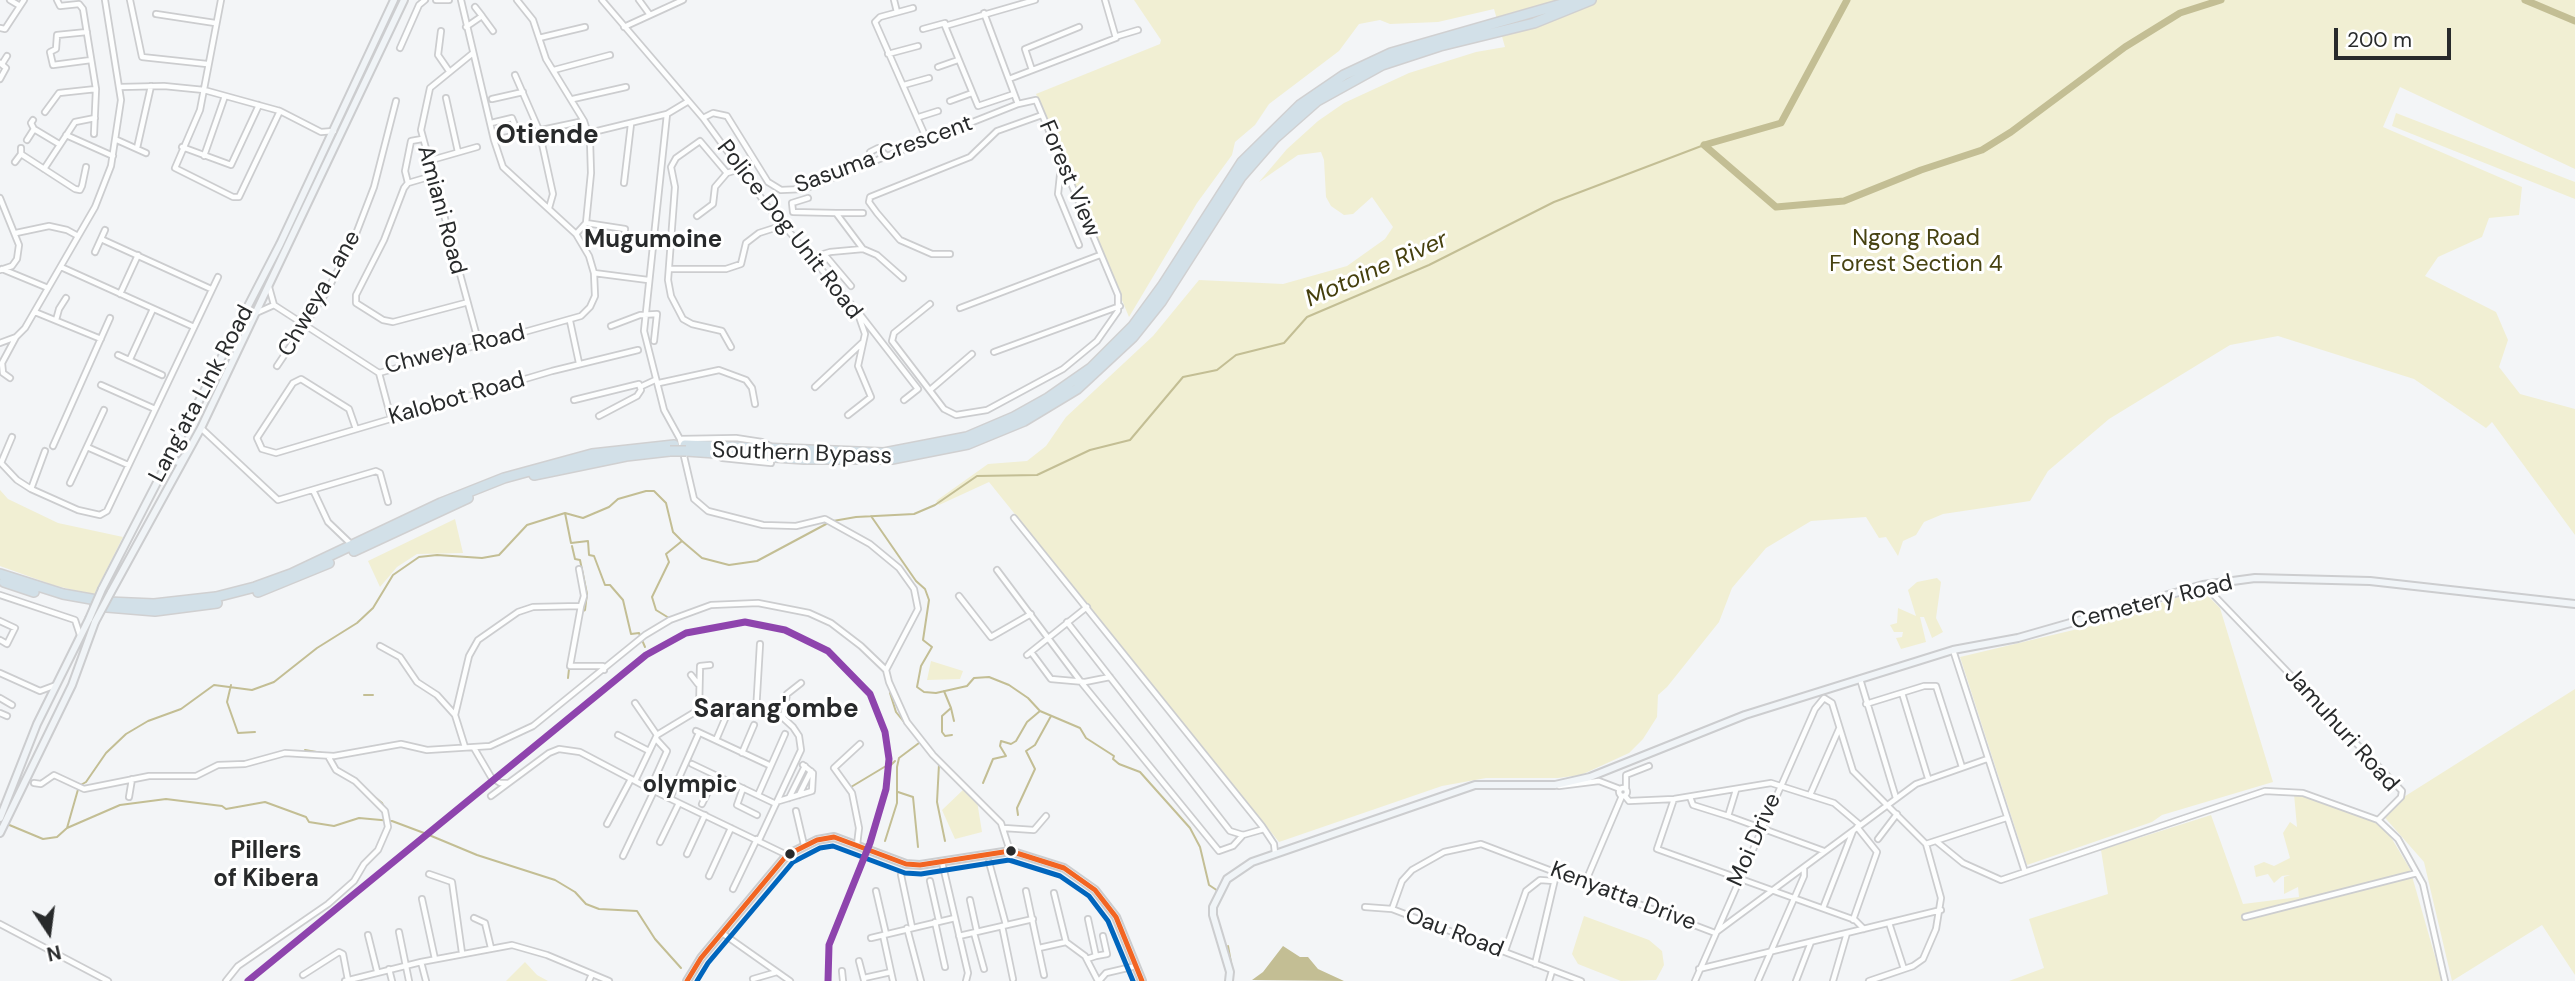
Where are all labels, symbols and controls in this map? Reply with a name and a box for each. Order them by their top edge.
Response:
scale bar [2337,14,2454,58]
text: 200 m [2347,26,2412,54]
street label: Sasuma Crescent [791,110,977,200]
street label: Forest View [1032,117,1106,241]
district label: Otiende [495,120,599,152]
street label: Police Dog Unit Road [710,135,868,325]
street label: Amiani Road [411,143,471,277]
park label: Ngong Road Forest Section 4 [1829,225,2003,279]
street label: Chweya Lane [273,226,367,362]
water label: Motoine River [1301,226,1453,314]
district label: Mugumoine [584,227,722,255]
street label: Lang'ata Link Road [144,301,260,487]
street label: Chweya Road [382,319,528,381]
street label: Kalobot Road [386,366,528,432]
street label: Southern Bypass [712,437,892,471]
street label: Cemetery Road [2068,570,2236,636]
street label: Jamuhuri Road [2278,662,2404,798]
district label: Sarang'ombe [693,694,859,726]
district label: olympic [643,772,737,800]
street label: Moi Drive [1722,789,1788,891]
district label: Pillers of Kibera [213,838,319,894]
unlabelled marker [1004,844,1018,858]
unlabelled marker [783,847,797,861]
street label: Kenyatta Drive [1546,857,1700,937]
north arrow [14,897,84,967]
street label: Oau Road [1401,902,1507,964]
text: N [44,939,63,967]

